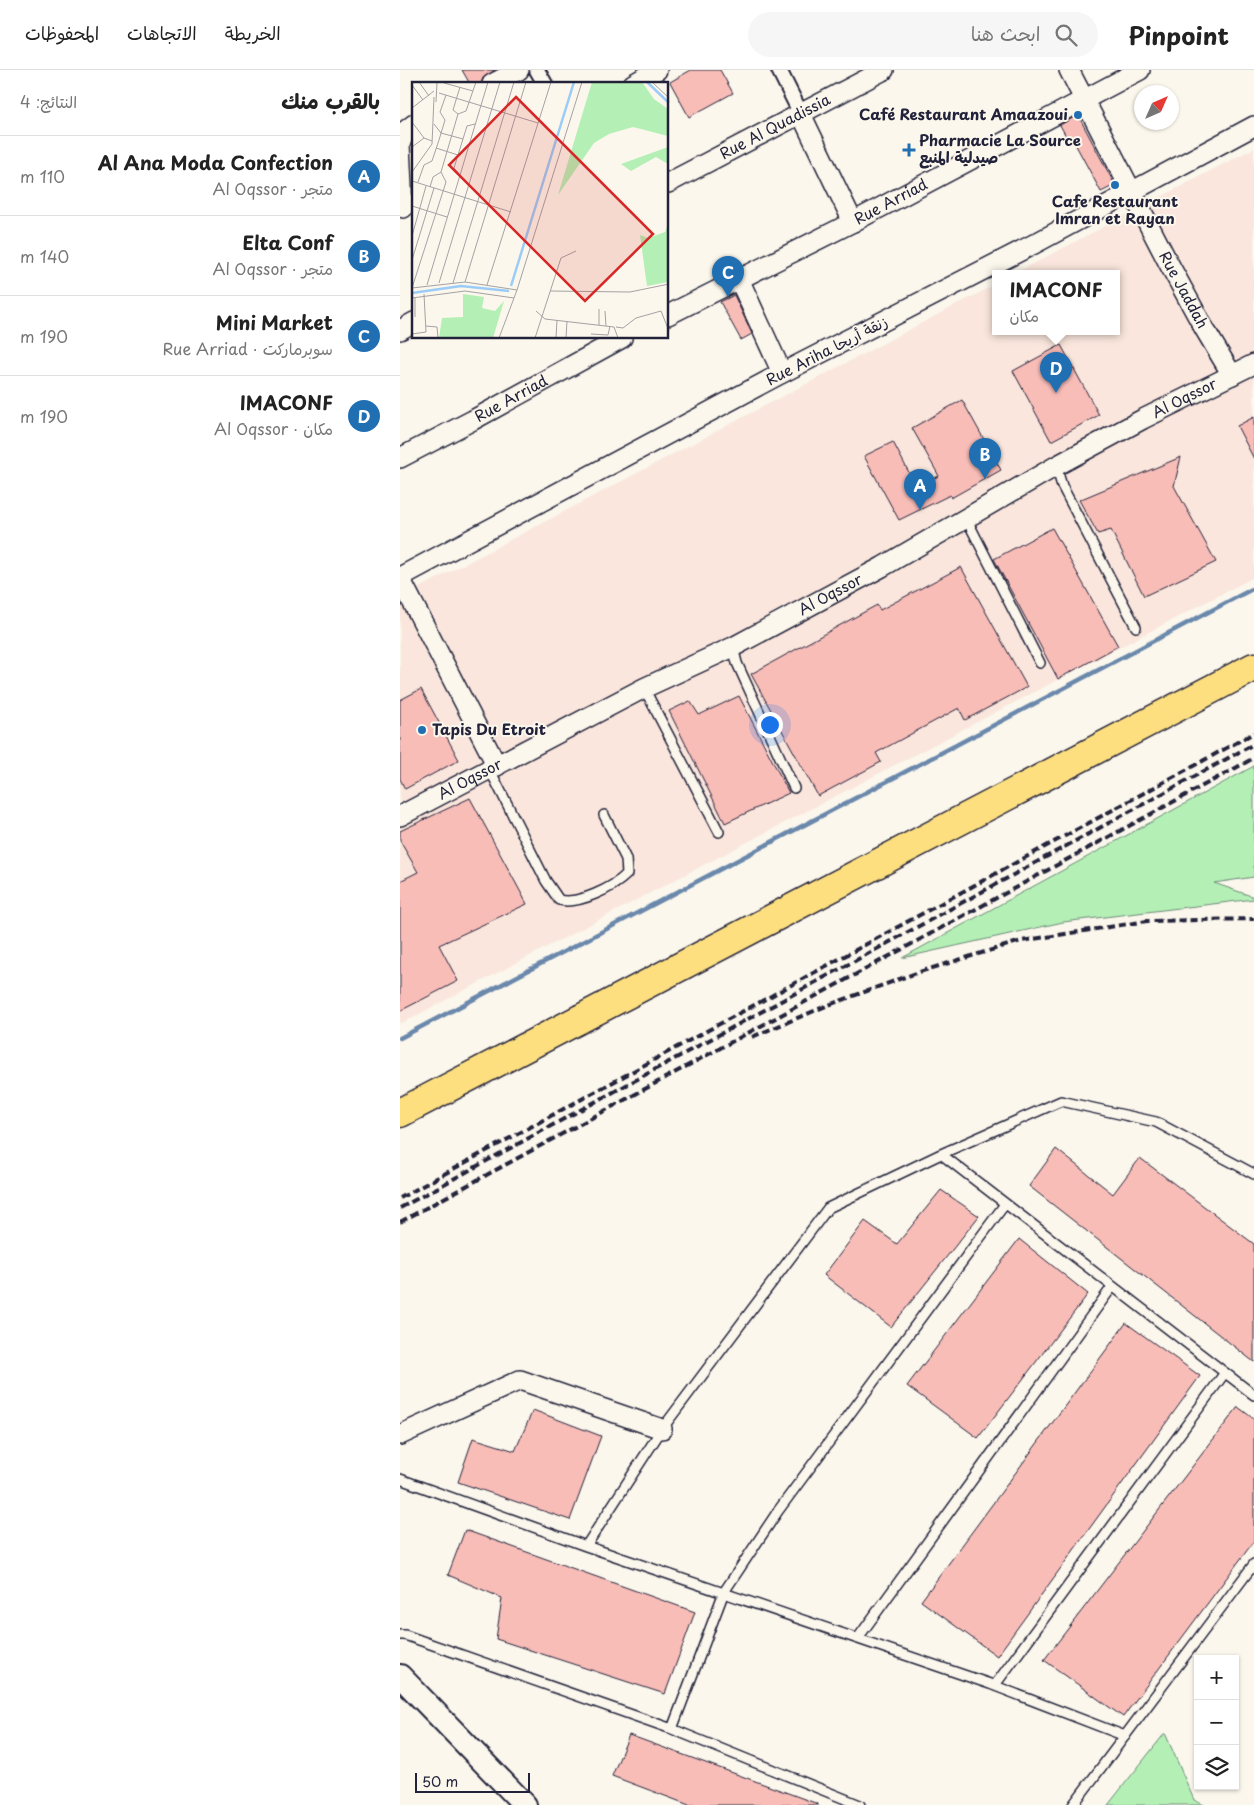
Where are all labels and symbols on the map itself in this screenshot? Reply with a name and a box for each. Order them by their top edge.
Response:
inset map [412,82,669,339]
north arrow [1134,85,1179,130]
street label: Rue Al Quadissia [715,87,835,164]
place label: Café Restaurant Amaazoui [859,102,1068,125]
marker: Café Restaurant Amaazoui [1072,109,1084,121]
place label: Pharmacie La Source صيدلية المنبع [919,128,1081,169]
marker: Pharmacie La Source صيدلية المنبع [903,144,915,156]
street label: Rue Arriad [849,172,931,229]
marker: Cafe Restaurant Imran et Rayan [1109,179,1121,191]
place label: Cafe Restaurant Imran et Rayan [1052,189,1178,229]
street label: Rue Jaddah [1154,247,1215,332]
pin: C [712,256,744,297]
street label: Rue Ariha زنقة أريحا [762,309,891,390]
pin: D [1040,352,1072,393]
street label: Rue Arriad [470,368,551,427]
street label: Al Oqssor [1147,371,1220,423]
pin: B [969,438,1001,479]
pin: A [904,469,936,510]
street label: Al Oqssor [793,567,866,620]
your location [757,712,783,738]
place label: Tapis Du Etroit [432,717,546,740]
marker: Tapis Du Etroit [416,724,428,736]
street label: Al Oqssor [433,752,505,804]
scale bar [415,1770,530,1793]

